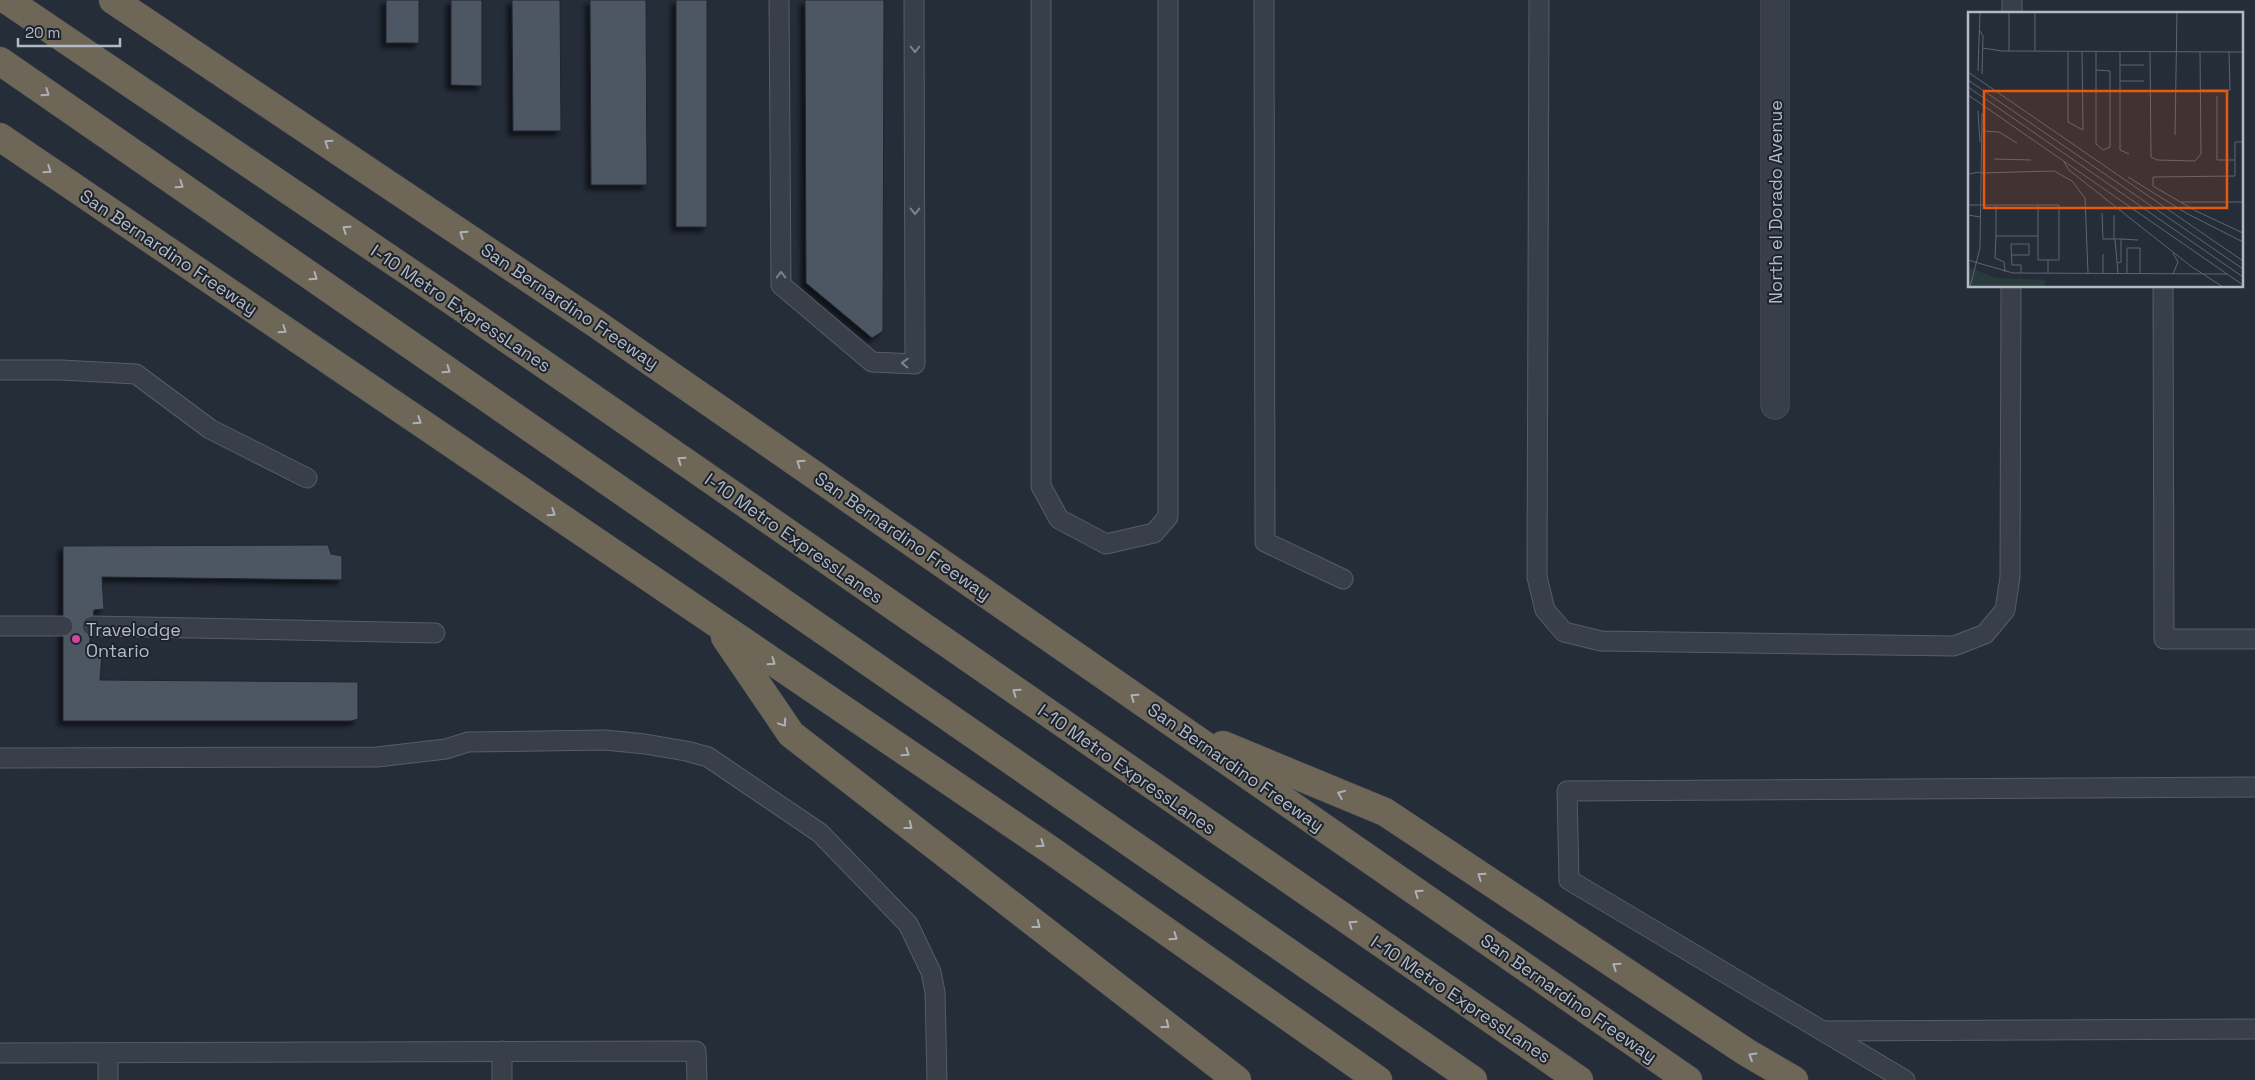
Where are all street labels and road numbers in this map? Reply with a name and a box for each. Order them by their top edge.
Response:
street label: North el Dorado Avenue [1764,100,1787,304]
street label: San Bernardino Freeway [76,184,262,320]
street label: San Bernardino Freeway [477,238,663,374]
street label: I-10 Metro ExpressLanes [366,239,556,377]
street label: San Bernardino Freeway [810,466,996,606]
street label: I-10 Metro ExpressLanes [700,468,888,608]
street label: San Bernardino Freeway [1143,697,1329,837]
street label: I-10 Metro ExpressLanes [1033,699,1221,839]
street label: San Bernardino Freeway [1476,928,1662,1068]
street label: I-10 Metro ExpressLanes [1366,930,1556,1068]

